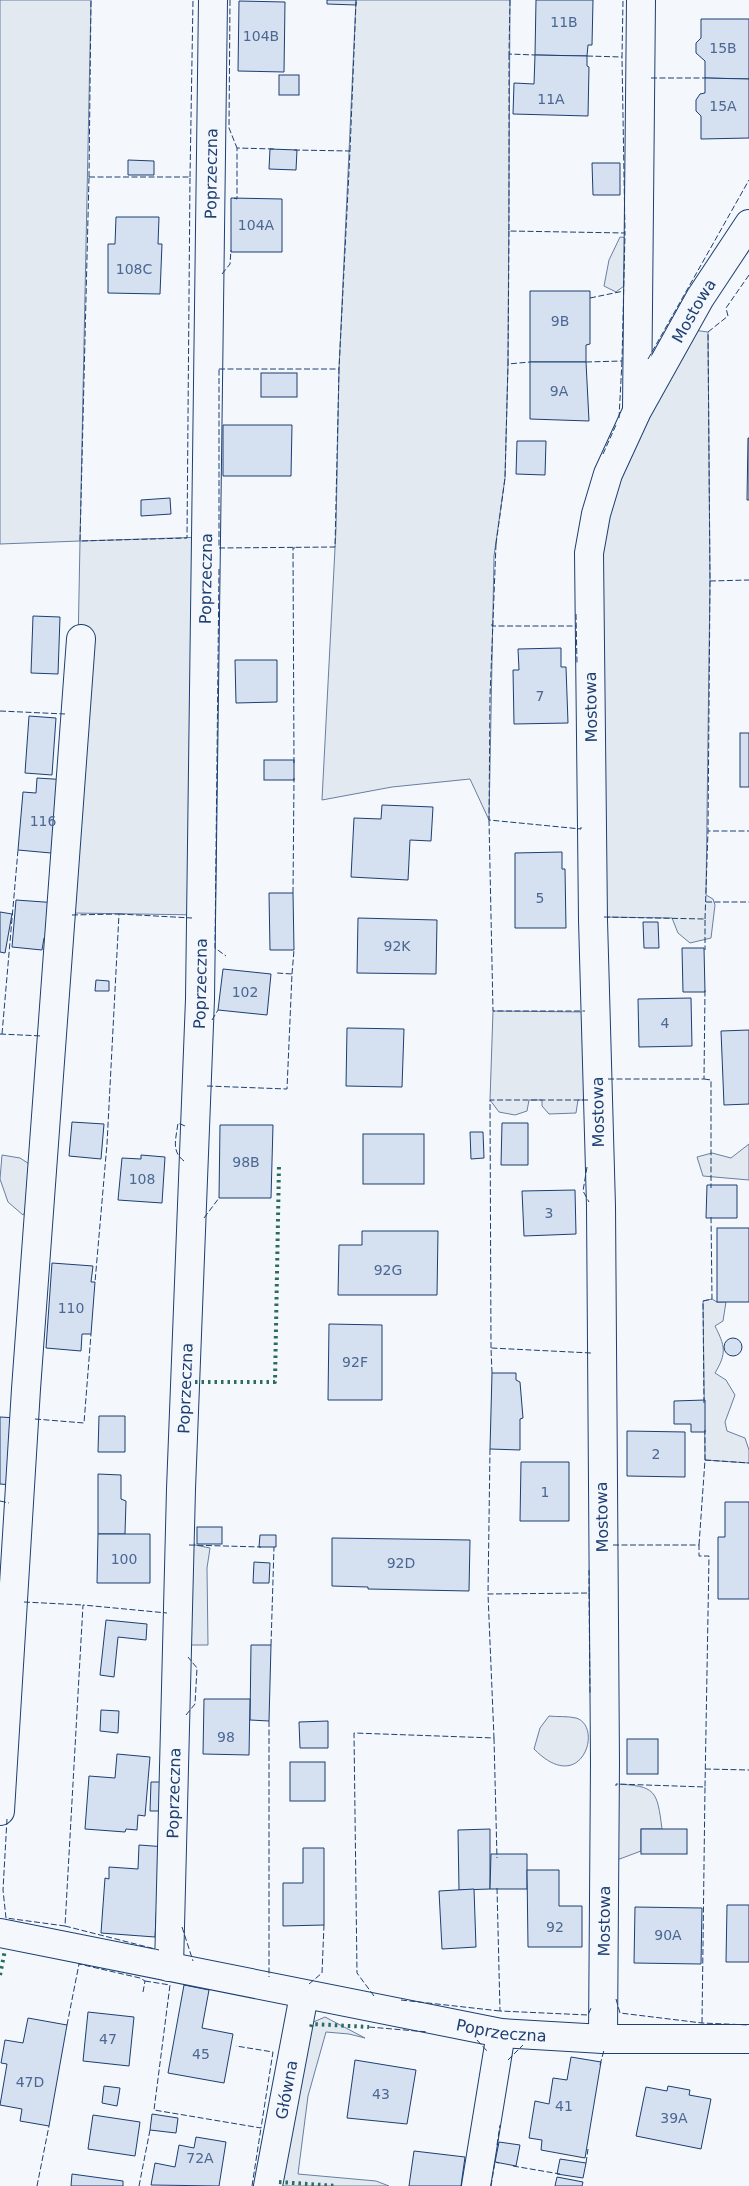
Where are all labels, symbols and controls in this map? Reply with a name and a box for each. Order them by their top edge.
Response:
house number: 11B [550,14,578,30]
house number: 104B [243,28,279,44]
house number: 15B [709,40,737,56]
house number: 11A [537,91,565,107]
house number: 15A [709,98,737,114]
street label: Poprzeczna [201,128,221,219]
house number: 104A [238,217,275,233]
house number: 108C [116,261,152,277]
street label: Mostowa [667,275,720,346]
house number: 9B [551,313,569,329]
house number: 9A [550,383,569,399]
street label: Poprzeczna [195,533,216,624]
street label: Mostowa [581,671,601,743]
house number: 7 [536,688,544,704]
house number: 116 [30,813,56,829]
house number: 5 [536,890,544,906]
street label: Poprzeczna [189,938,210,1029]
house number: 92K [384,938,411,954]
house number: 102 [232,984,258,1000]
house number: 4 [661,1015,670,1031]
street label: Mostowa [588,1076,608,1148]
house number: 98B [232,1154,260,1170]
house number: 108 [129,1171,155,1187]
house number: 3 [545,1205,553,1221]
house number: 92G [374,1262,402,1278]
house number: 110 [58,1300,84,1316]
street label: Poprzeczna [174,1342,196,1434]
house number: 92F [342,1354,368,1370]
house number: 2 [652,1446,660,1462]
street label: Mostowa [592,1481,612,1553]
house number: 1 [541,1484,549,1500]
house number: 100 [111,1551,137,1567]
house number: 92D [387,1555,415,1571]
house number: 98 [217,1729,235,1745]
street label: Poprzeczna [163,1747,184,1839]
street label: Mostowa [594,1885,614,1957]
house number: 92 [546,1919,564,1935]
house number: 90A [654,1927,682,1943]
street label: Poprzeczna [455,2015,547,2045]
house number: 47 [99,2031,117,2047]
house number: 45 [192,2046,210,2062]
street label: Główna [271,2059,301,2121]
house number: 47D [16,2074,44,2090]
house number: 43 [372,2086,390,2102]
house number: 41 [555,2098,573,2114]
house number: 39A [660,2110,688,2126]
house number: 72A [186,2150,214,2166]

